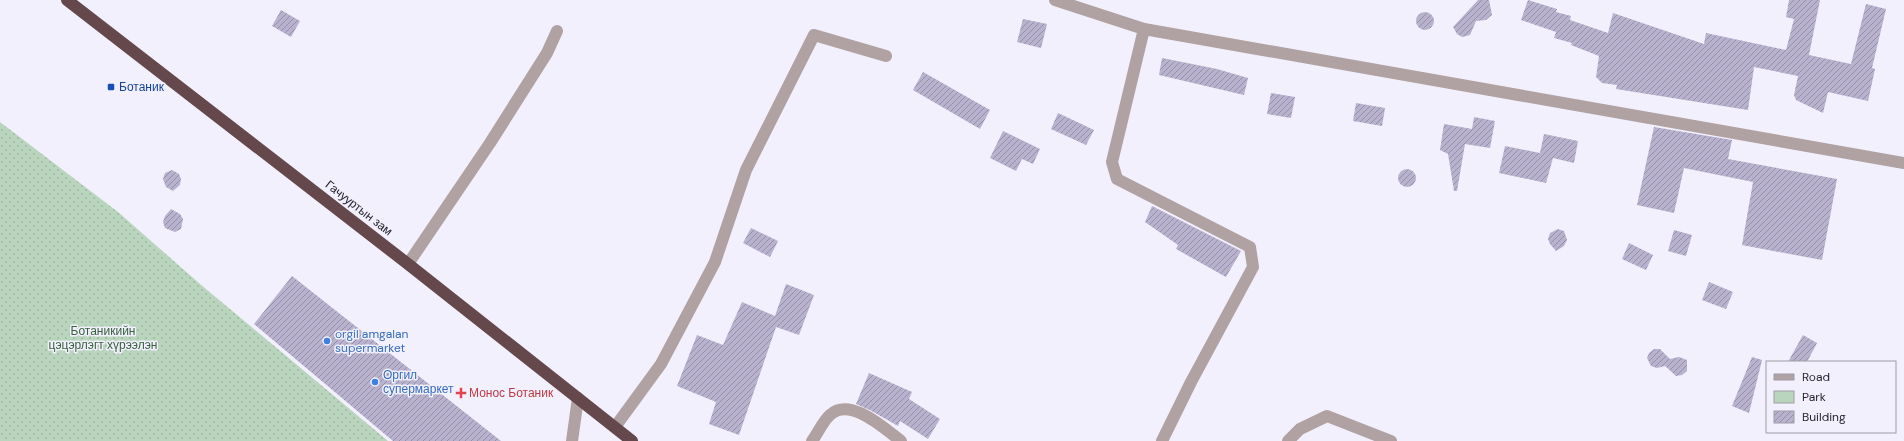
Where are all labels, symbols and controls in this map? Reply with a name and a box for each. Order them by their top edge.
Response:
place label: Ботаник [119,79,165,95]
marker: Ботаник [106,82,116,92]
street label: Гачууртын зам [322,177,396,239]
park label: Ботаникийн цэцэрлэгт хүрээлэн [49,323,157,353]
place label: orgil amgalan supermarket [335,326,409,356]
marker: orgil amgalan supermarket [322,336,332,346]
legend [1766,361,1896,433]
place label: Оргил супермаркет [383,367,454,397]
text: Road [1802,369,1830,385]
marker: Оргил супермаркет [370,377,380,387]
place label: Монос Ботаник [469,385,554,401]
marker: Монос Ботаник [456,388,466,398]
text: Park [1802,389,1826,405]
text: Building [1802,409,1846,425]

